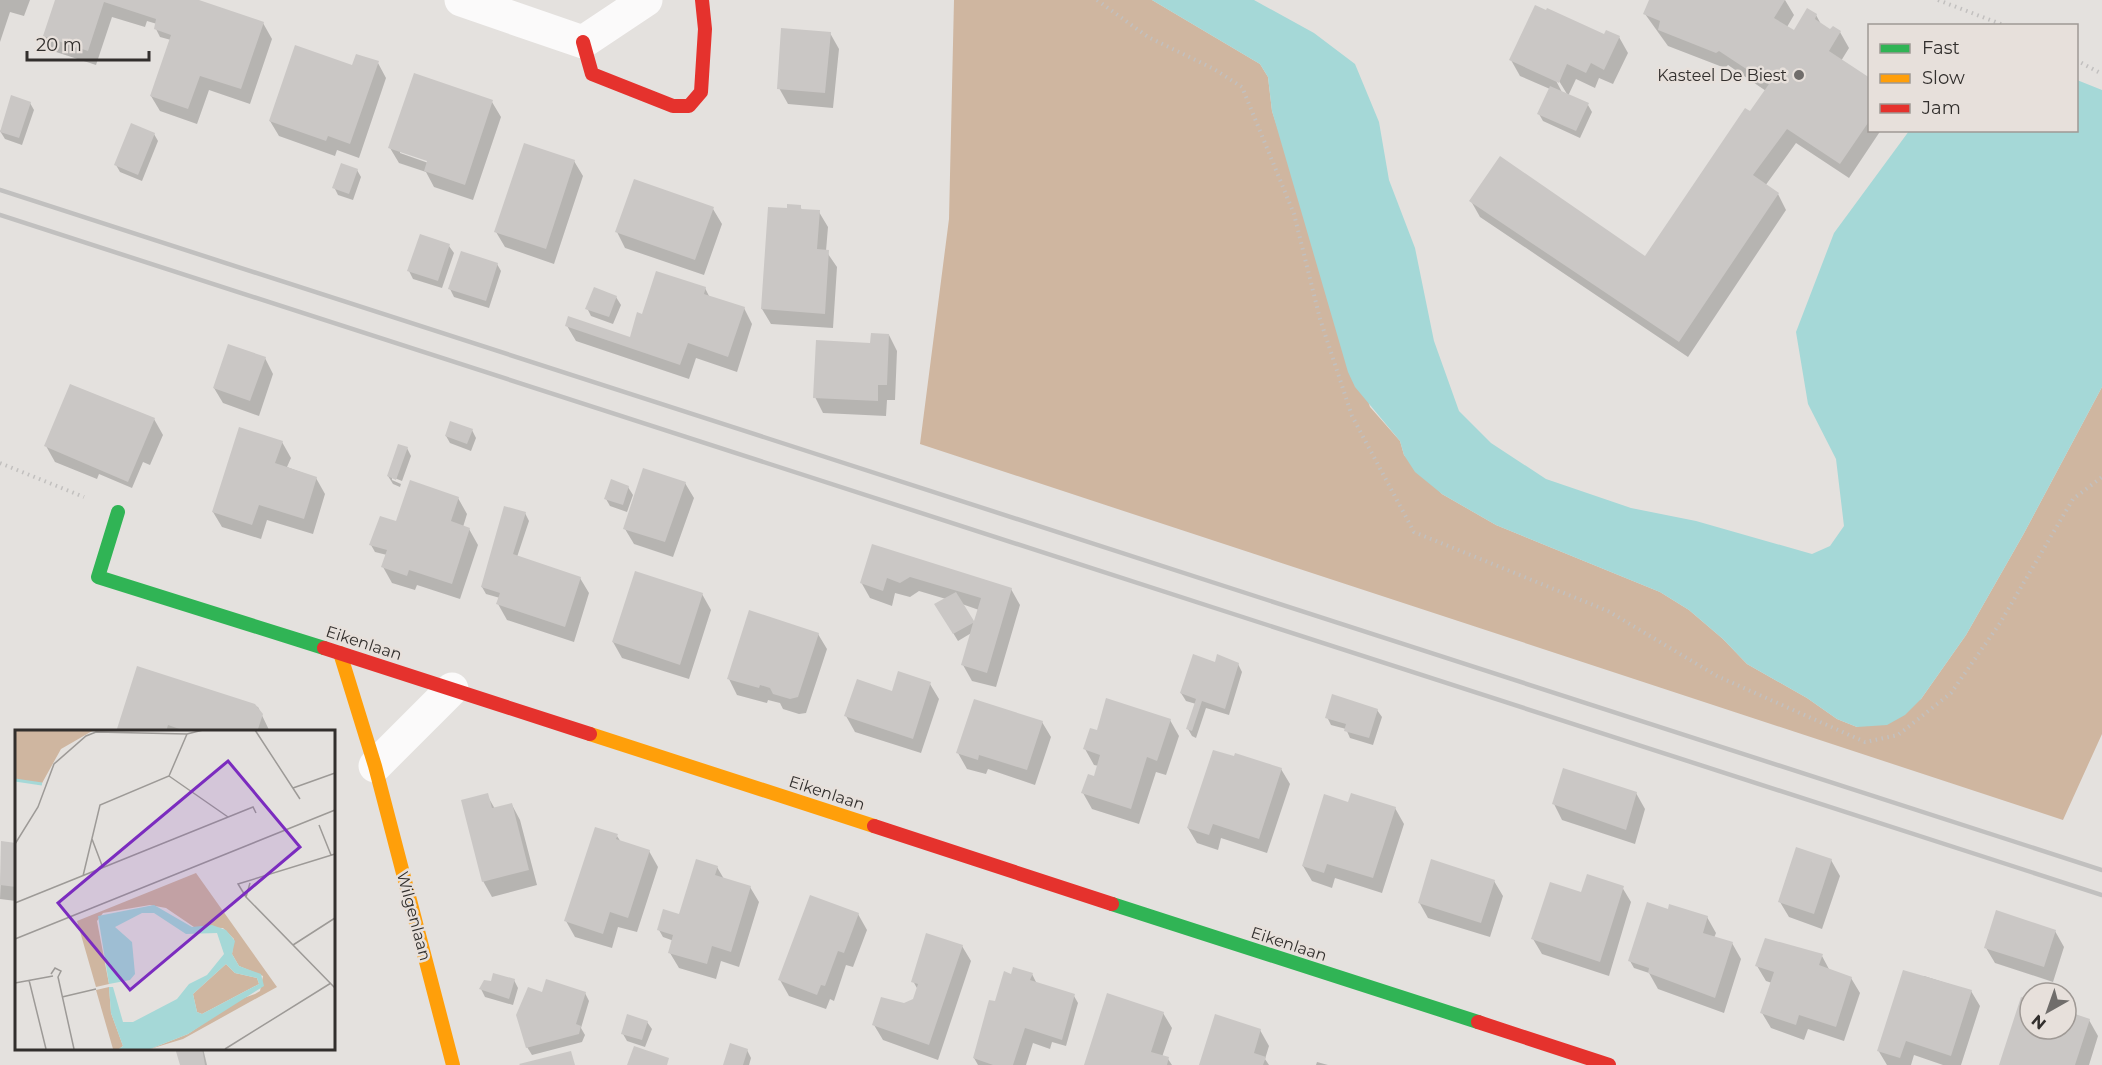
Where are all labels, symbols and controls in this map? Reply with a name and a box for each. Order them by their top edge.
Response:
scale bar [27,24,148,62]
legend [1868,24,2078,132]
text: 20 m [36,34,82,56]
text: Fast [1922,37,1960,59]
place label: Kasteel De Biest [1657,66,1787,85]
text: Slow [1922,67,1965,89]
marker: Kasteel De Biest [1792,68,1806,82]
text: Jam [1921,97,1961,119]
street label: Eikenlaan [324,622,404,664]
inset map [15,730,334,1050]
street label: Eikenlaan [787,772,867,814]
street label: Wilgenlaan [393,869,435,963]
street label: Eikenlaan [1249,923,1329,965]
north arrow [2018,981,2078,1041]
text: N [2028,1011,2050,1034]

